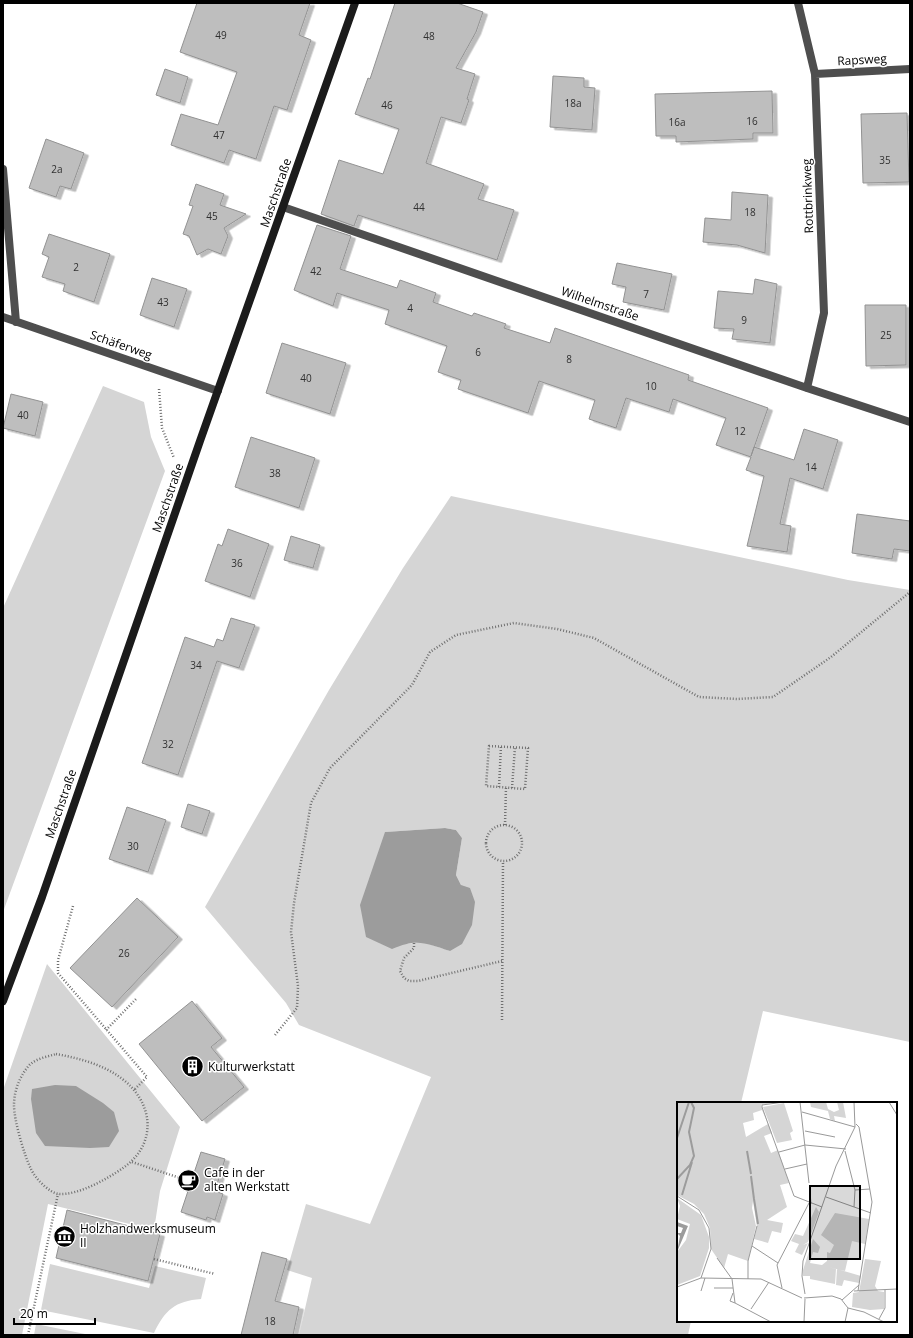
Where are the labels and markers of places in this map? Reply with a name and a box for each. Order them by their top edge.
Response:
building icon: Kulturwerkstatt [180,1054,206,1080]
place label: Kulturwerkstatt [208,1058,295,1075]
place label: Cafe in der alten Werkstatt [204,1164,289,1195]
cafe icon: Cafe in der alten Werkstatt [176,1167,202,1193]
place label: Holzhandwerksmuseum II [80,1220,216,1251]
museum icon: Holzhandwerksmuseum II [52,1223,78,1249]

